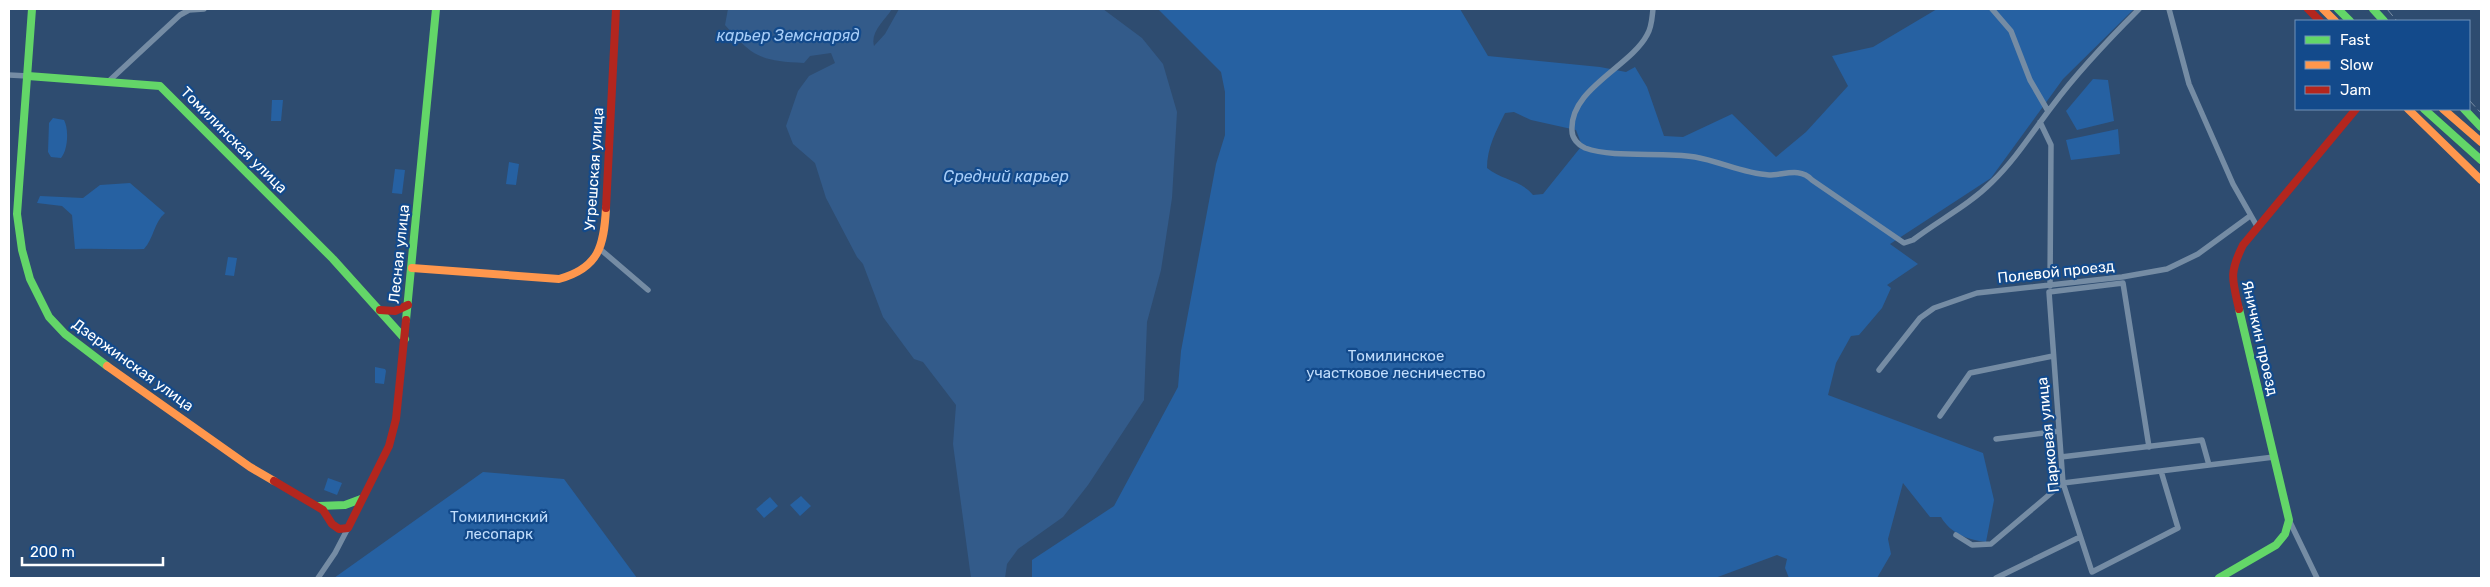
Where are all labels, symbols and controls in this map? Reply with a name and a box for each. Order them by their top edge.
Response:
legend [2295,20,2470,110]
water label: карьер Земснаряд [716,26,860,45]
text: Fast [2340,31,2370,49]
text: Slow [2340,56,2373,74]
text: Jam [2340,81,2371,99]
street label: Томилинская улица [177,83,291,197]
street label: Угрешская улица [581,107,607,231]
water label: Средний карьер [943,167,1069,186]
street label: Лесная улица [385,203,413,305]
street label: Полевой проезд [1997,257,2115,287]
street label: Яничкин проезд [2238,279,2282,397]
street label: Дзержинская улица [69,315,197,415]
park label: Томилинское участковое лесничество [1306,347,1486,382]
street label: Парковая улица [2033,376,2063,494]
park label: Томилинский лесопарк [450,508,548,543]
scale bar [22,534,164,566]
text: 200 m [30,543,75,561]

